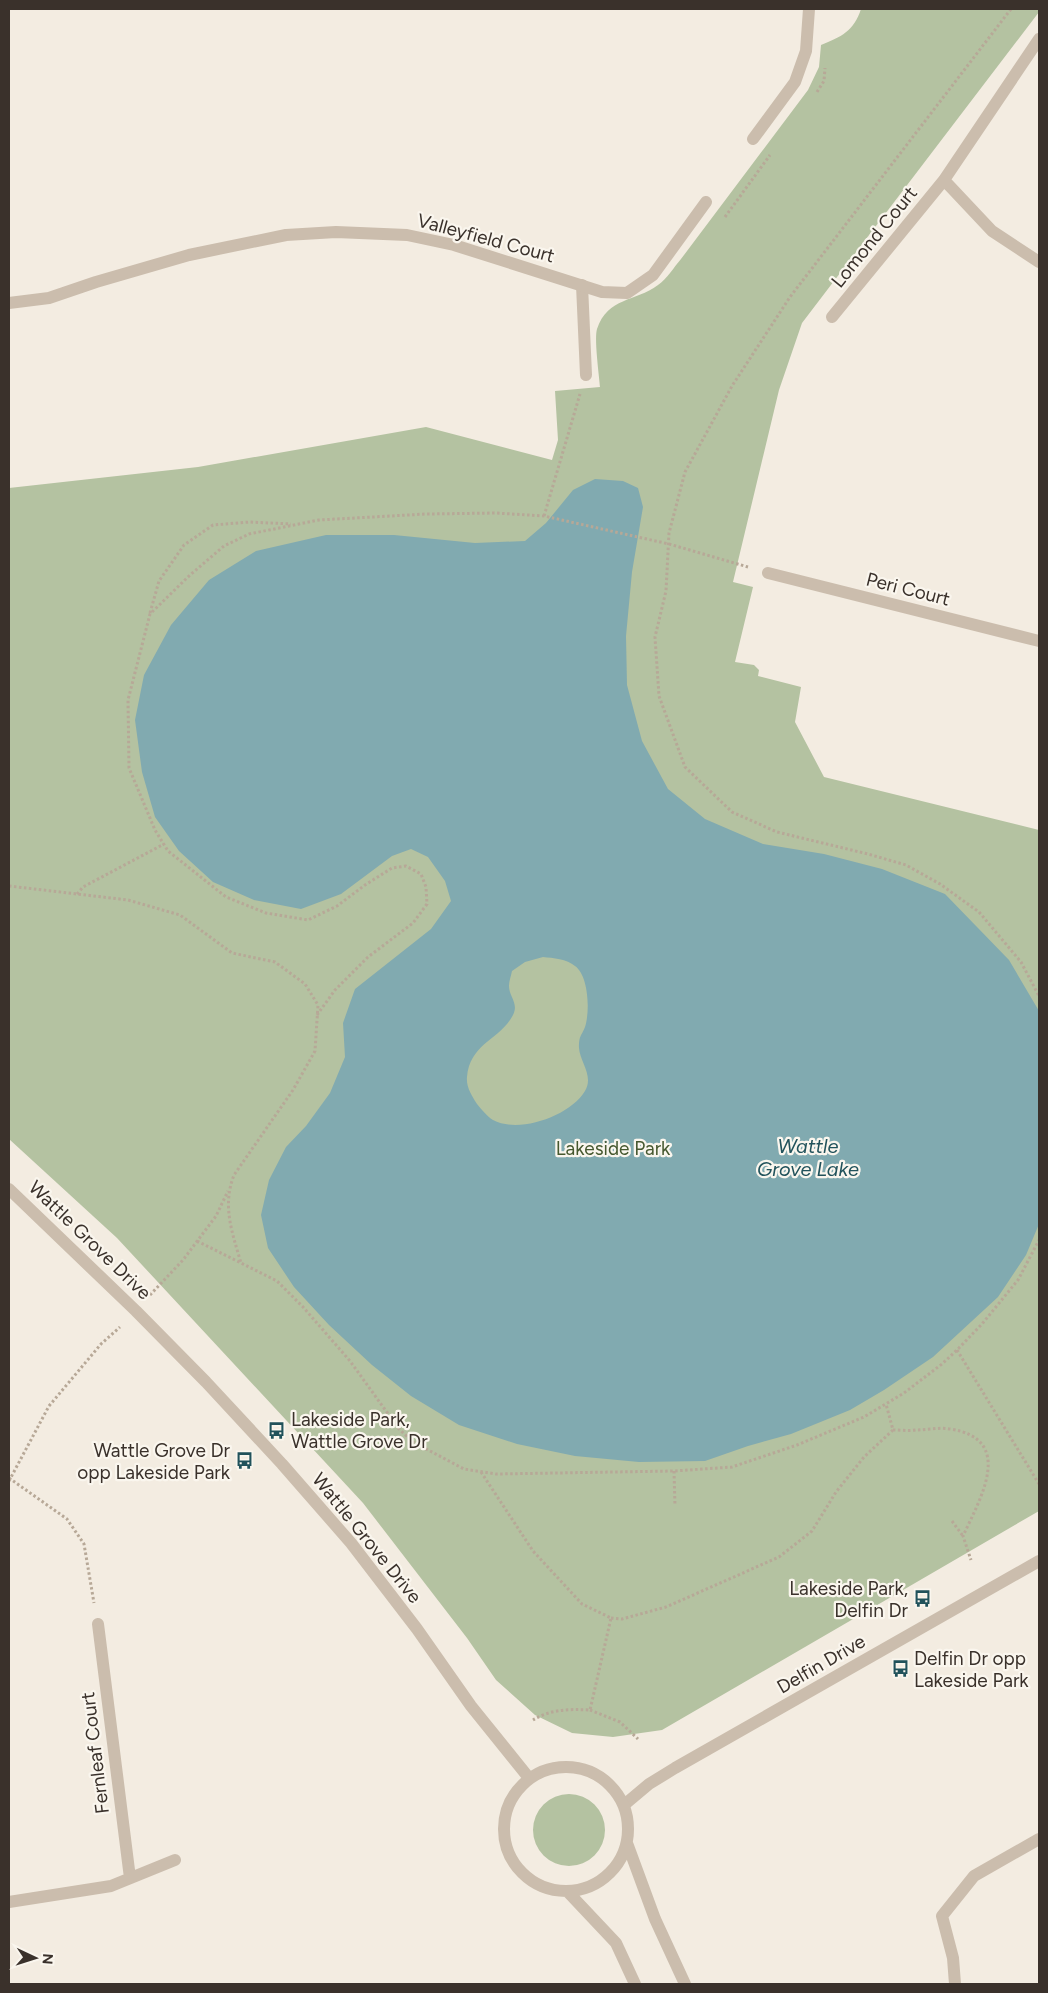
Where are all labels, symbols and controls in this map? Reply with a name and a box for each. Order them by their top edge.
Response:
street label: Lomond Court [826,182,922,292]
street label: Valleyfield Court [415,209,557,267]
street label: Peri Court [864,567,952,611]
water label: Wattle Grove Lake [757,1134,859,1181]
park label: Lakeside Park [556,1137,671,1160]
street label: Wattle Grove Drive [24,1176,156,1304]
place label: Lakeside Park, Wattle Grove Dr [291,1408,428,1453]
bus stop icon: Lakeside Park, Wattle Grove Dr [267,1420,287,1440]
place label: Wattle Grove Dr opp Lakeside Park [77,1439,231,1484]
bus stop icon: Wattle Grove Dr opp Lakeside Park [234,1451,254,1471]
street label: Wattle Grove Drive [307,1468,427,1608]
place label: Lakeside Park, Delfin Dr [789,1577,909,1622]
bus stop icon: Lakeside Park, Delfin Dr [912,1589,932,1609]
street label: Delfin Drive [773,1629,869,1699]
place label: Delfin Dr opp Lakeside Park [914,1647,1029,1692]
bus stop icon: Delfin Dr opp Lakeside Park [890,1659,910,1679]
street label: Fernleaf Court [76,1691,114,1815]
north arrow [10,1933,60,1983]
text: N [39,1953,56,1965]

